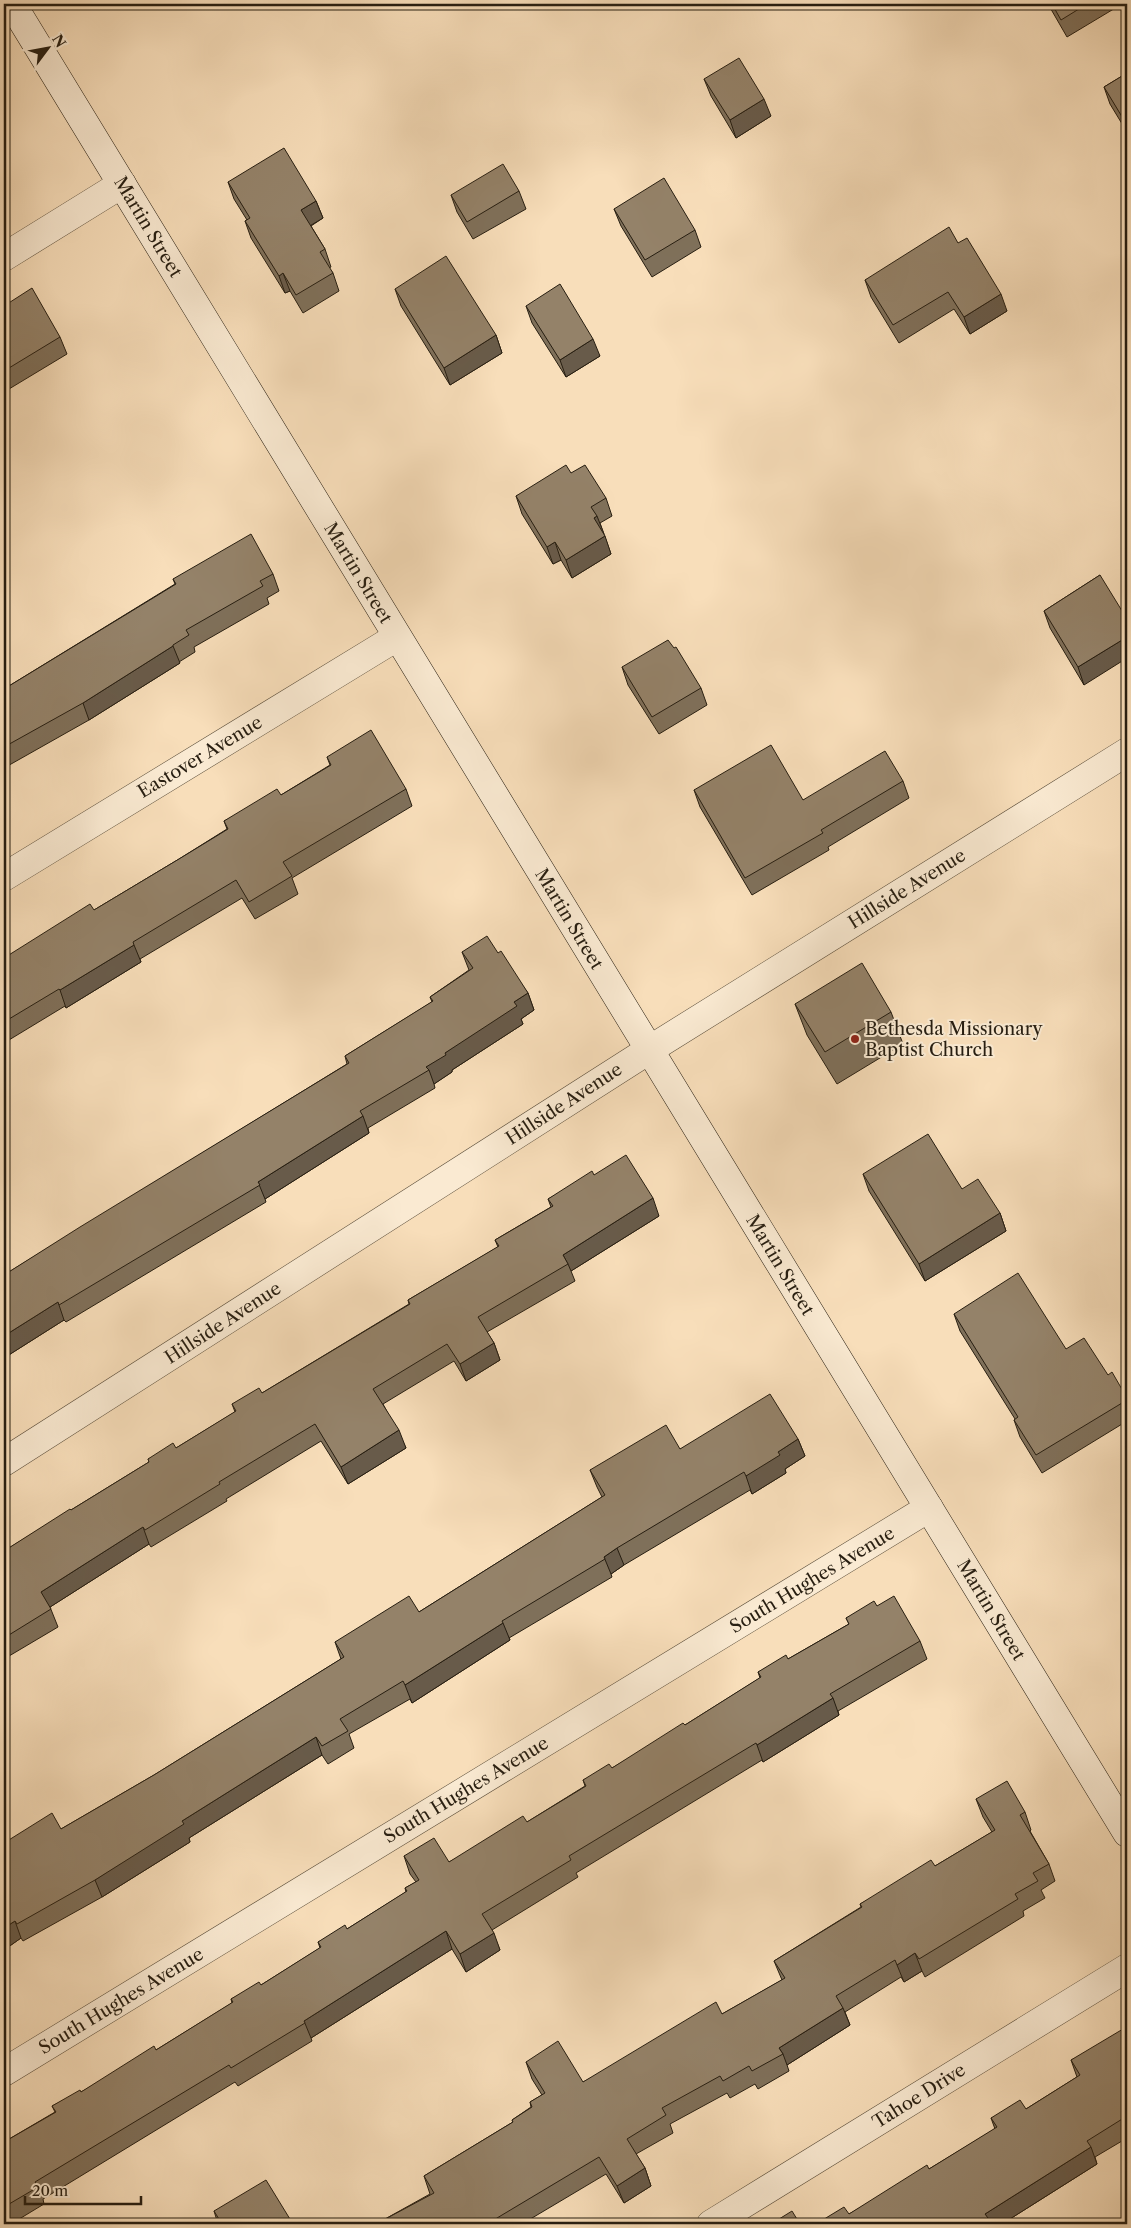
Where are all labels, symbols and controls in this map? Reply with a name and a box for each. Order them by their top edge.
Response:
north arrow [22,22,72,72]
text: N [48,31,70,51]
street label: Martin Street [109,172,187,282]
street label: Martin Street [319,518,397,628]
street label: Eastover Avenue [134,711,266,803]
street label: Hillside Avenue [844,844,970,934]
street label: Martin Street [530,864,608,974]
place label: Bethesda Missionary Baptist Church [865,1018,1043,1061]
marker: Bethesda Missionary Baptist Church [849,1033,861,1045]
street label: Hillside Avenue [502,1058,626,1150]
street label: Martin Street [741,1210,819,1320]
street label: Hillside Avenue [161,1277,285,1369]
street label: South Hughes Avenue [726,1522,898,1638]
street label: Martin Street [952,1555,1030,1665]
street label: South Hughes Avenue [380,1732,552,1848]
street label: South Hughes Avenue [35,1943,207,2059]
street label: Tahoe Drive [869,2059,969,2133]
scale bar [25,2173,141,2205]
text: 20 m [32,2181,68,2200]

